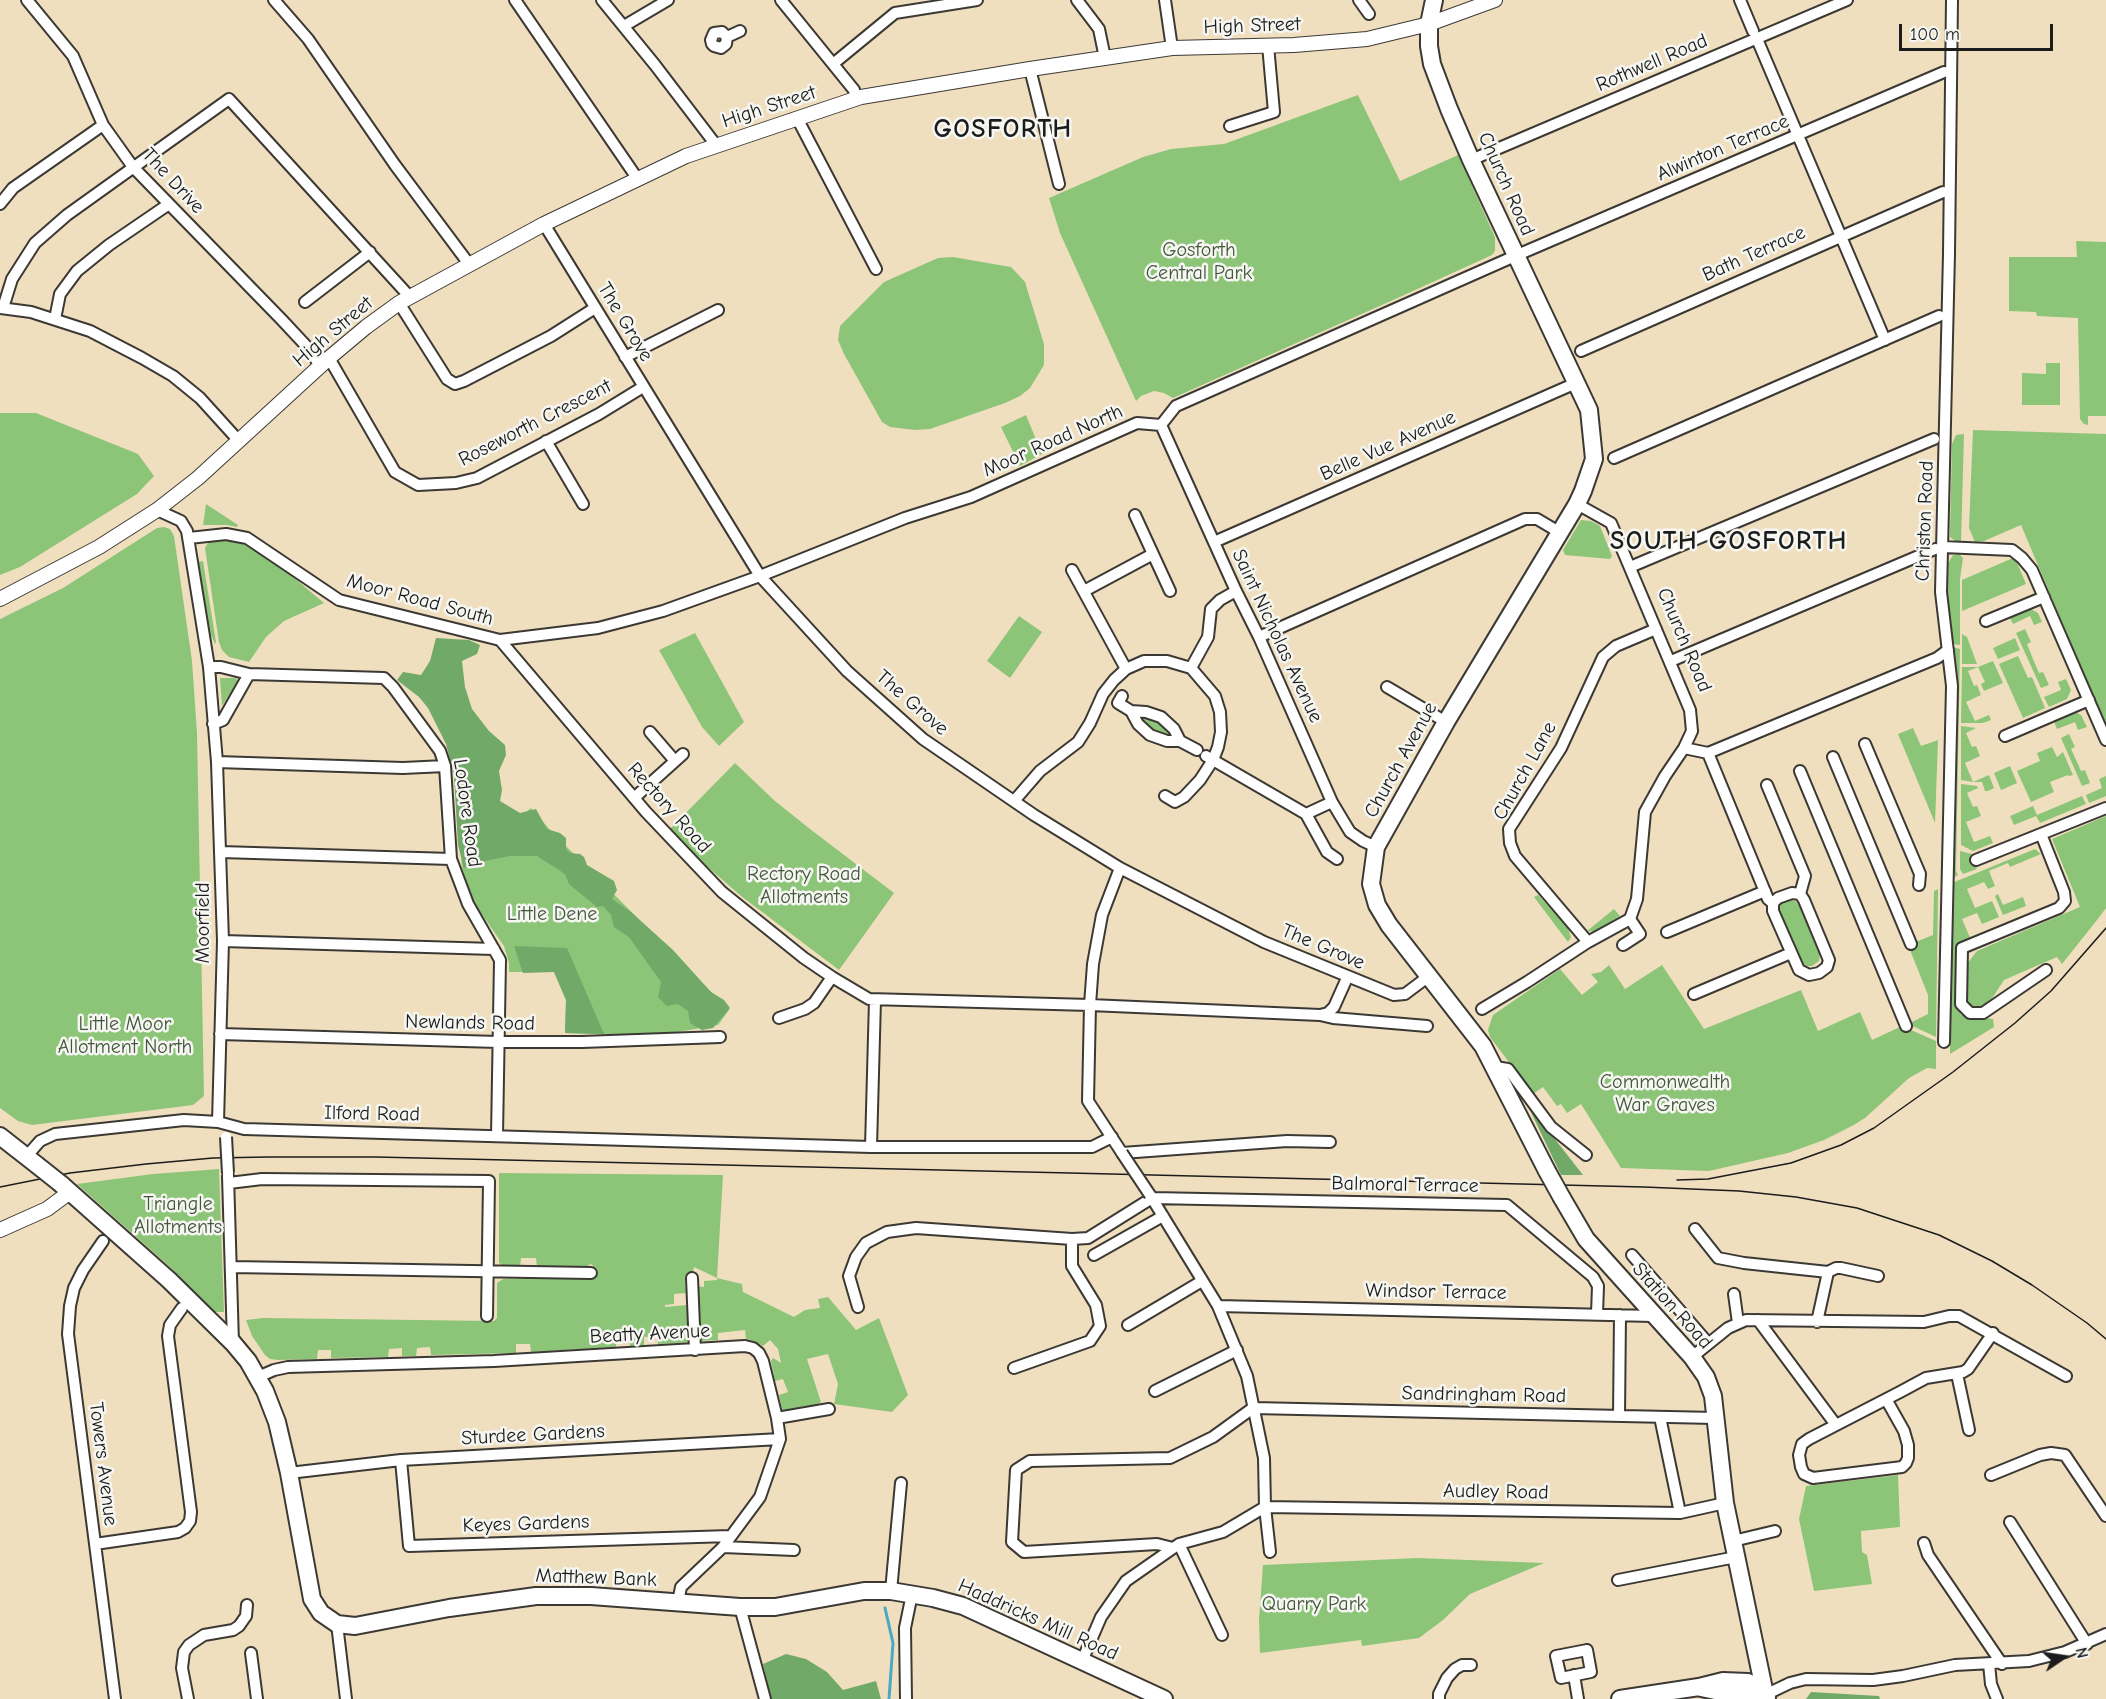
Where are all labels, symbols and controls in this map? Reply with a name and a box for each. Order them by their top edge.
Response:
street label: High Street [1203,12,1301,40]
scale bar [1902,12,2056,50]
text: 100 m [1910,24,1960,45]
street label: Rothwell Road [1593,29,1711,97]
street label: High Street [719,81,819,133]
street label: Alwinton Terrace [1653,109,1793,187]
district label: GOSFORTH [933,114,1073,146]
street label: Church Road [1473,129,1539,239]
street label: The Drive [137,143,209,219]
street label: Bath Terrace [1699,221,1809,287]
park label: Gosforth Central Park [1146,238,1252,285]
street label: The Grove [592,278,658,366]
street label: High Street [288,292,378,372]
street label: Roseworth Crescent [455,374,615,472]
street label: Moor Road North [979,399,1127,483]
street label: Belle Vue Avenue [1316,405,1460,487]
street label: Christon Road [1911,460,1939,582]
district label: SOUTH GOSFORTH [1610,526,1848,558]
street label: Saint Nicholas Avenue [1226,545,1328,727]
street label: Moor Road South [344,569,496,631]
street label: Church Road [1651,584,1717,696]
street label: The Grove [871,665,953,741]
street label: Church Avenue [1359,698,1443,822]
street label: Church Lane [1488,718,1562,824]
street label: Lodore Road [448,757,486,869]
street label: Rectory Road [622,758,716,858]
park label: Rectory Road Allotments [747,862,861,909]
street label: Moorfield [191,883,215,963]
park label: Little Dene [507,902,597,926]
street label: The Grove [1278,919,1368,975]
street label: Newlands Road [405,1010,535,1036]
park label: Little Moor Allotment North [58,1012,192,1059]
park label: Commonwealth War Graves [1600,1070,1730,1117]
street label: Ilford Road [324,1101,420,1127]
street label: Balmoral Terrace [1331,1172,1479,1198]
park label: Triangle Allotments [134,1192,222,1239]
street label: Station Road [1627,1258,1717,1354]
street label: Windsor Terrace [1365,1279,1507,1305]
street label: Beatty Avenue [589,1319,711,1349]
street label: Sandringham Road [1402,1382,1566,1408]
street label: Towers Avenue [84,1401,122,1527]
street label: Sturdee Gardens [461,1419,605,1451]
street label: Audley Road [1443,1479,1549,1505]
street label: Keyes Gardens [462,1510,590,1538]
street label: Matthew Bank [535,1564,657,1592]
street label: Haddricks Mill Road [954,1574,1122,1666]
park label: Quarry Park [1262,1592,1366,1616]
north arrow [2034,1627,2094,1687]
text: N [2072,1646,2091,1660]

